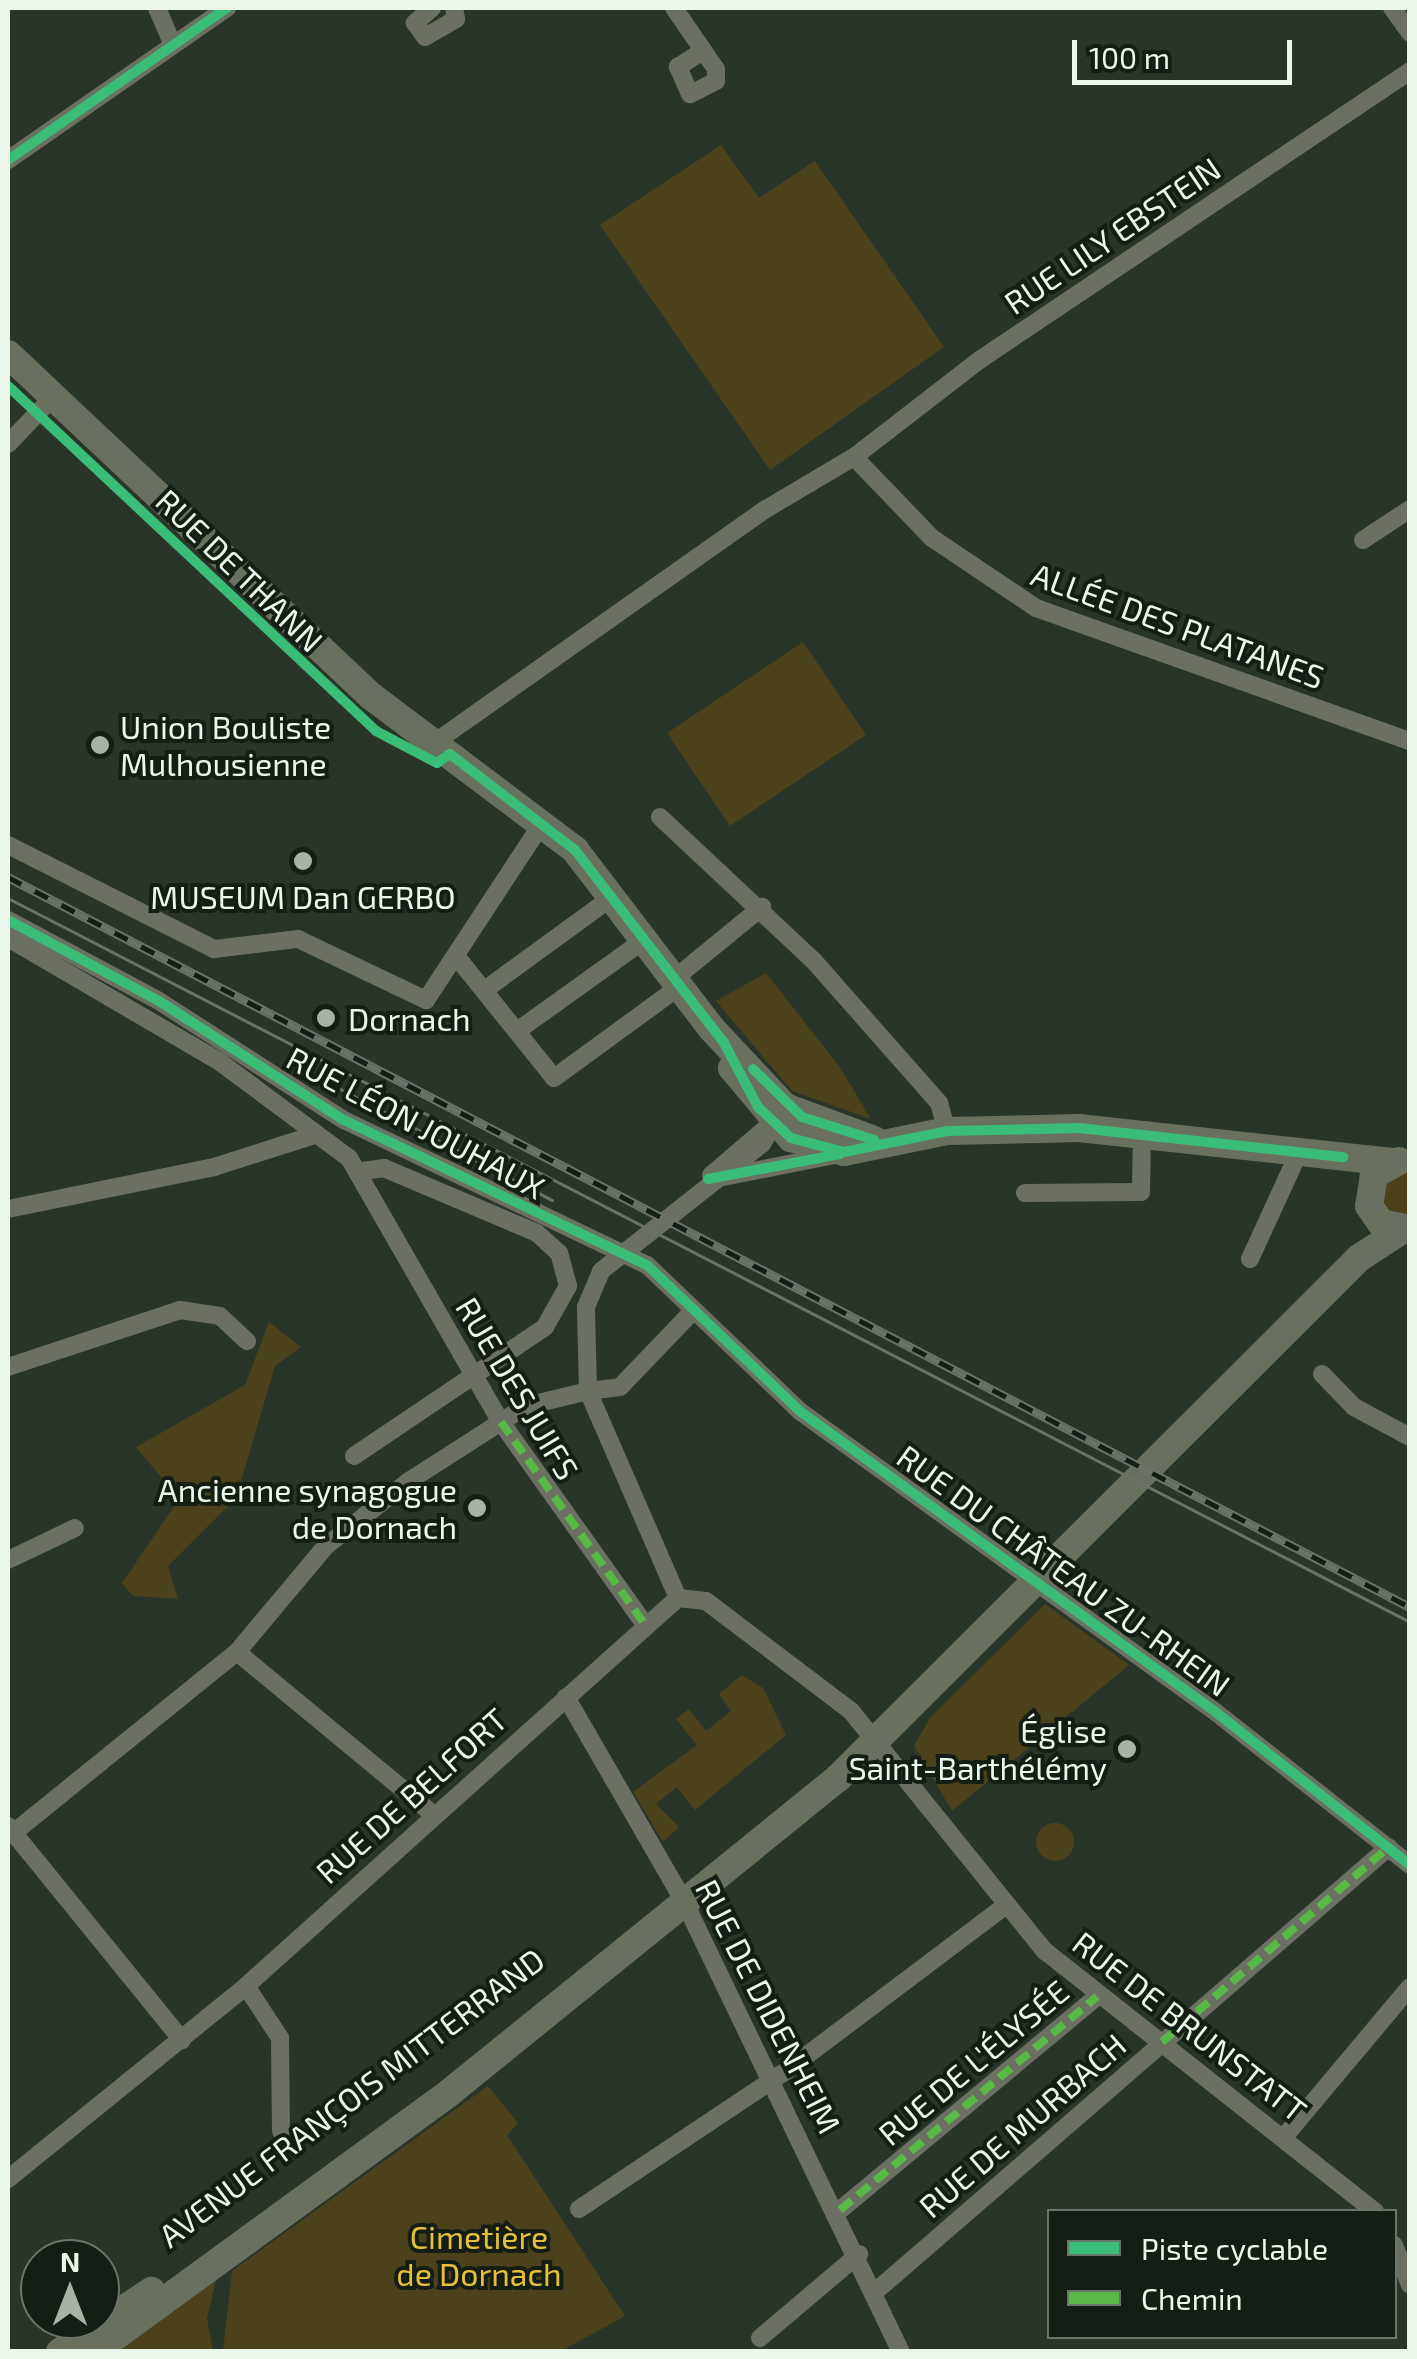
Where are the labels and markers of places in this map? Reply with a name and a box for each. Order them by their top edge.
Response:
place label: Union Bouliste Mulhousienne [120,708,331,783]
marker: Union Bouliste Mulhousienne [89,734,111,756]
marker: MUSEUM Dan GERBO [292,850,314,872]
place label: MUSEUM Dan GERBO [150,877,456,915]
place label: Dornach [348,999,471,1037]
marker: Dornach [313,1005,339,1031]
place label: Ancienne synagogue de Dornach [158,1471,457,1546]
marker: Ancienne synagogue de Dornach [466,1497,488,1519]
place label: Église Saint-Barthélémy [849,1712,1107,1787]
marker: Église Saint-Barthélémy [1116,1738,1138,1760]

